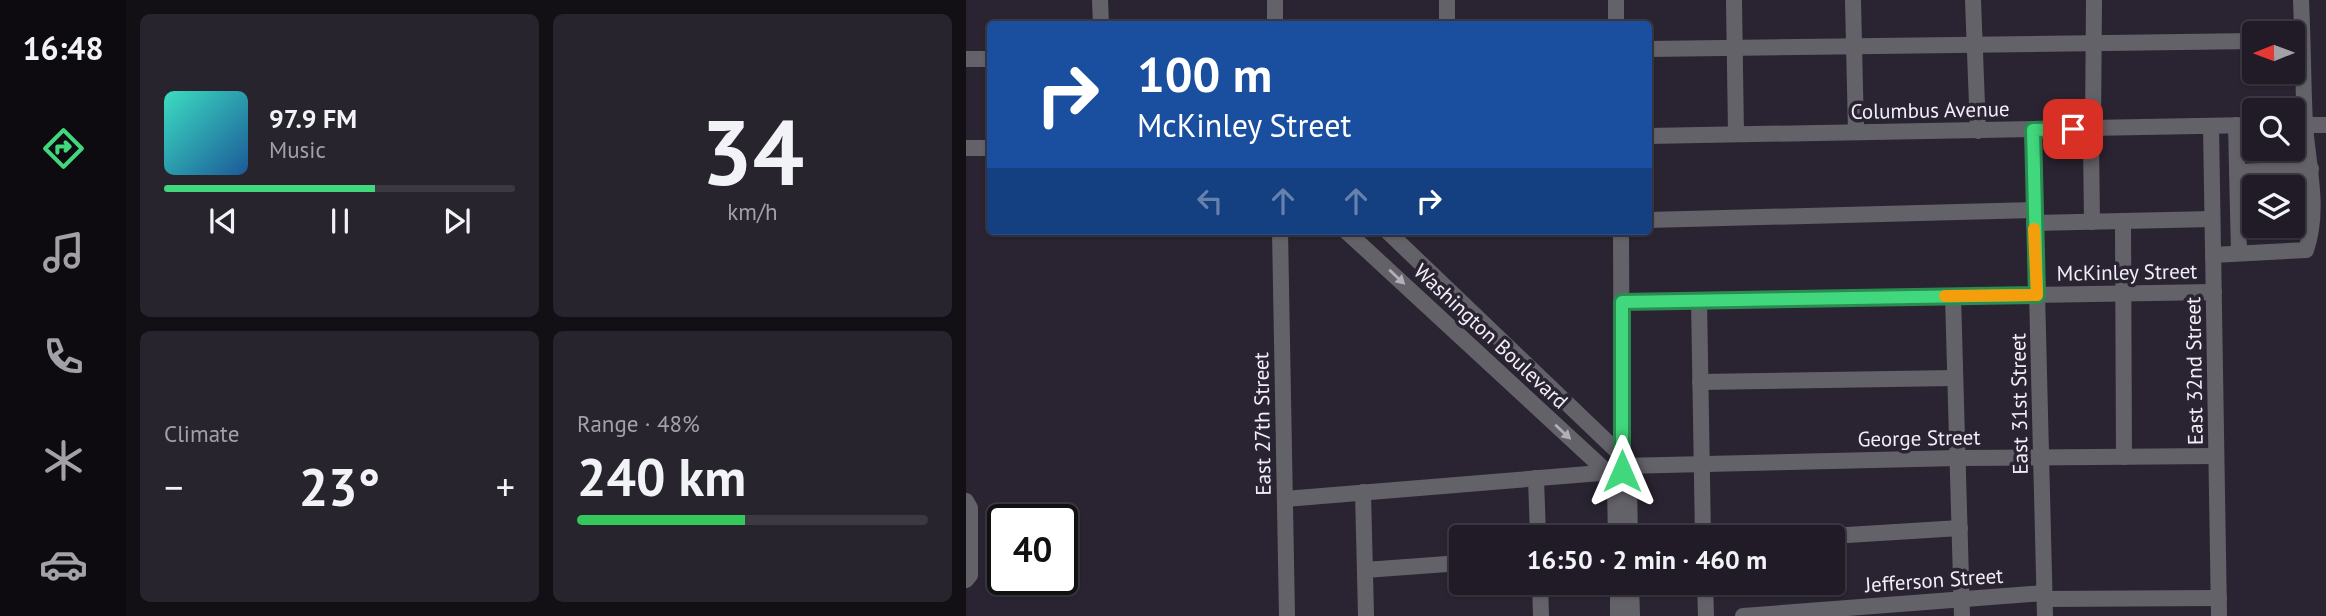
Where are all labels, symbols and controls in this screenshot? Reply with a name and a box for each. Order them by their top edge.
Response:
north arrow [2242,21,2305,84]
map controls [2242,21,2305,238]
text: 16:48 [22,27,104,69]
text: 100 m [1137,42,1272,106]
icon: right [1022,49,1113,140]
text: 34 [701,92,804,210]
street label: Columbus Avenue [1850,95,2010,125]
button: search [2242,98,2305,161]
pin [2043,99,2103,159]
text: 97.9 FM [269,102,357,135]
text: McKinley Street [1137,104,1351,146]
icon: arrive [2054,110,2092,148]
icon: directions [39,124,88,173]
text: Music [269,135,326,164]
button: layers [2242,175,2305,238]
icon: left [1191,182,1229,220]
icon: ahead [1264,182,1302,220]
icon: ahead [1337,182,1375,220]
icon: right [1410,182,1448,220]
text: km/h [727,197,778,226]
icon: previous [204,202,242,240]
icon: pause [321,202,359,240]
icon: next [438,202,476,240]
icon: music [39,228,88,277]
street label: McKinley Street [2056,257,2198,287]
street label: Washington Boulevard [1408,258,1574,414]
one-way arrow [1388,269,1405,285]
street label: East 32nd Street [2179,297,2209,445]
icon: phone [39,332,88,381]
street label: East 31st Street [2004,333,2034,475]
street label: East 27th Street [1247,352,1277,496]
text: Range · 48% [577,409,700,438]
text: Climate [164,419,239,448]
street label: George Street [1857,423,1981,453]
one-way arrow [1554,424,1572,440]
position arrow [1585,434,1659,508]
icon: climate [39,436,88,485]
text: 240 km [577,443,746,510]
text: 23° [299,453,380,520]
text: − [164,462,183,511]
text: + [496,462,515,511]
speed limit sign: 40 [987,504,1078,595]
icon: car [39,540,88,589]
text: 16:50 · 2 min · 460 m [1527,543,1767,576]
street label: Jefferson Street [1863,562,2004,598]

